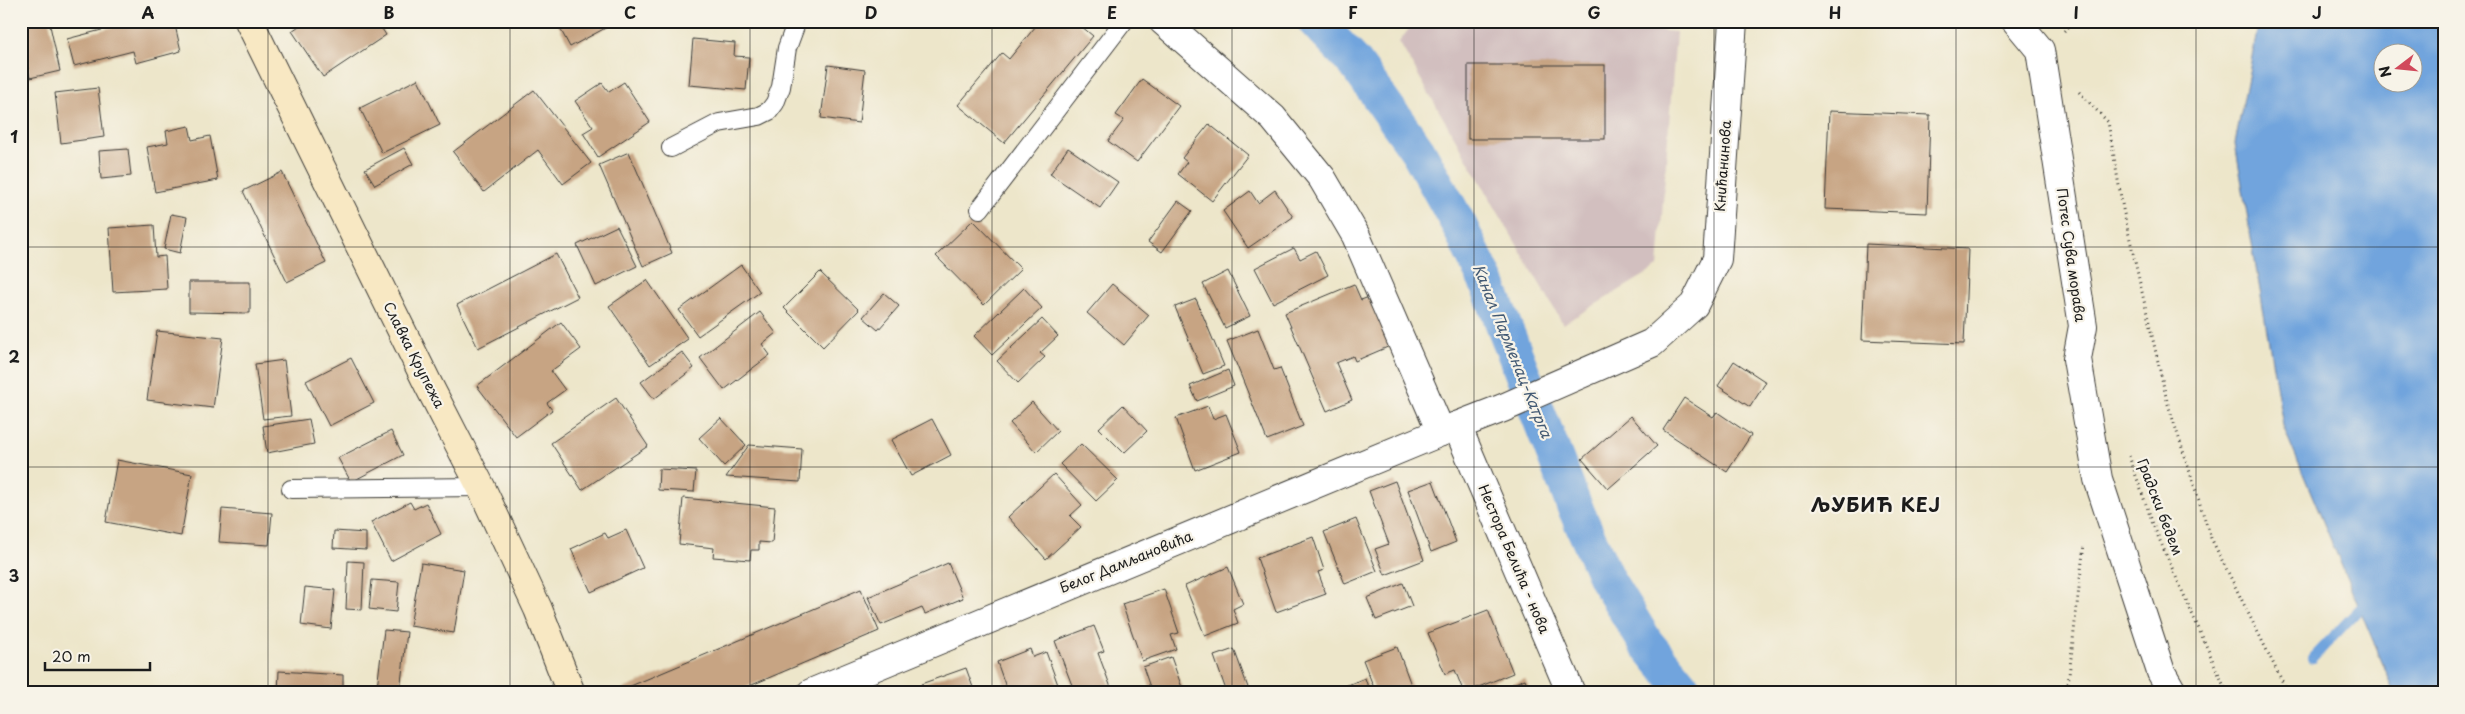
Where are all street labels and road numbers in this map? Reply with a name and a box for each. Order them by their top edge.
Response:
street label: Книћанинова [1709,119,1736,212]
street label: Потес Сува морава [2052,187,2091,323]
street label: Славка Крупежа [379,298,451,412]
street label: Градски бедем [2132,455,2189,558]
street label: Нестора Белића - нова [1473,481,1556,637]
street label: Белог Дамљановића [1056,525,1196,598]

